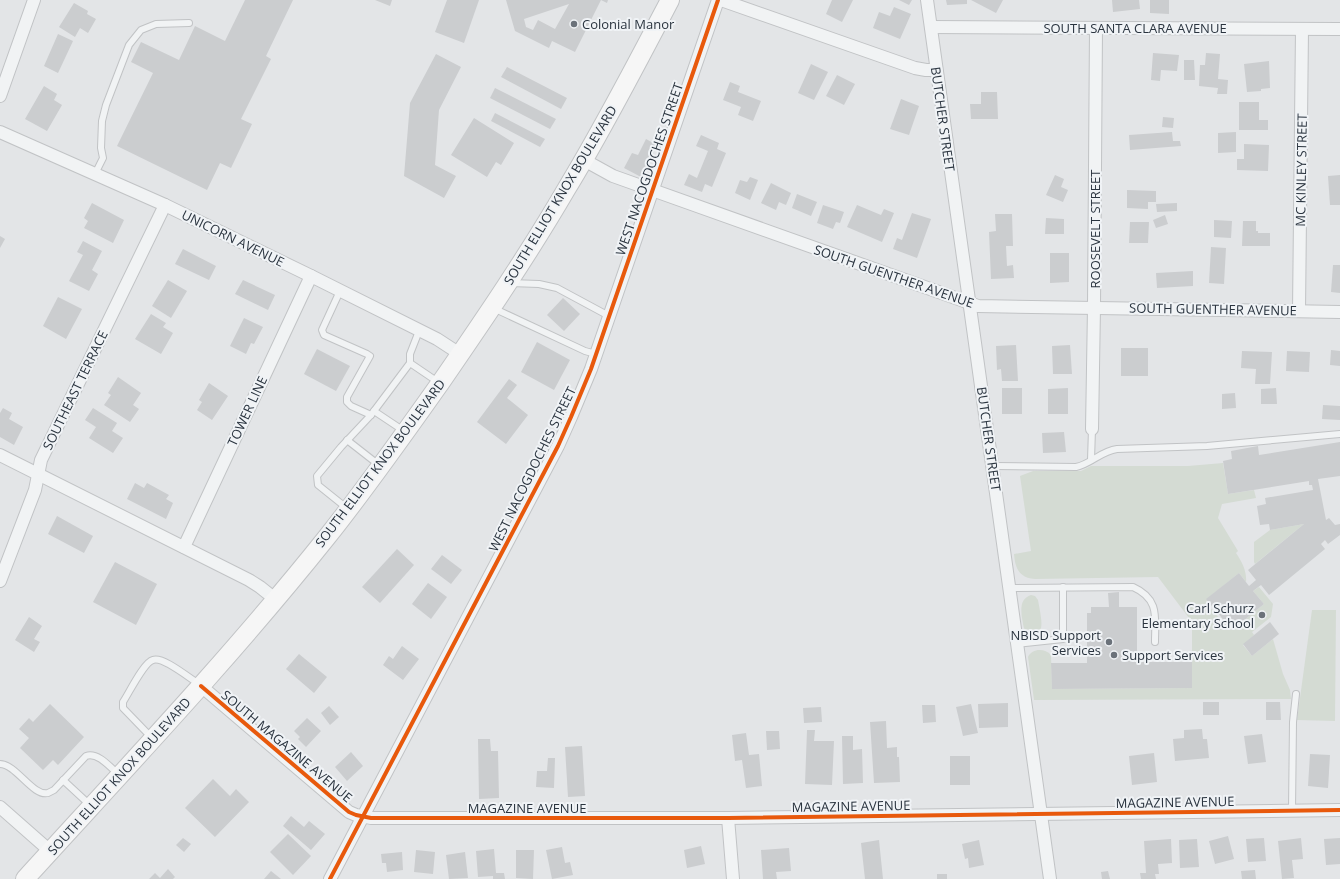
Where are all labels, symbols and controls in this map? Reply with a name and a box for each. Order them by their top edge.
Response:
place label: Colonial Manor [582,15,675,33]
marker: Colonial Manor [569,19,579,29]
street label: SOUTH SANTA CLARA AVENUE [1043,19,1227,37]
street label: BUTCHER STREET [927,66,959,173]
street label: WEST NACOGDOCHES STREET [611,79,687,258]
street label: SOUTH ELLIOT KNOX BOULEVARD [499,102,621,288]
street label: MC KINLEY STREET [1291,112,1311,227]
street label: ROOSEVELT STREET [1086,169,1104,288]
street label: UNICORN AVENUE [179,205,287,271]
street label: SOUTH GUENTHER AVENUE [812,240,976,312]
street label: SOUTH GUENTHER AVENUE [1129,299,1297,319]
street label: SOUTHEAST TERRACE [38,327,112,453]
street label: TOWER LINE [223,373,271,449]
street label: SOUTH ELLIOT KNOX BOULEVARD [311,375,449,551]
street label: WEST NACOGDOCHES STREET [484,383,580,555]
street label: BUTCHER STREET [973,386,1005,493]
place label: Carl Schurz Elementary School [1142,599,1254,632]
marker: Carl Schurz Elementary School [1257,610,1267,620]
place label: NBISD Support Services [1010,626,1101,659]
marker: NBISD Support Services [1104,637,1114,647]
place label: Support Services [1122,646,1223,664]
marker: Support Services [1109,650,1119,660]
street label: SOUTH MAGAZINE AVENUE [218,686,356,806]
street label: SOUTH ELLIOT KNOX BOULEVARD [43,693,195,859]
street label: MAGAZINE AVENUE [1115,792,1235,812]
street label: MAGAZINE AVENUE [791,796,911,816]
street label: MAGAZINE AVENUE [468,799,586,817]

